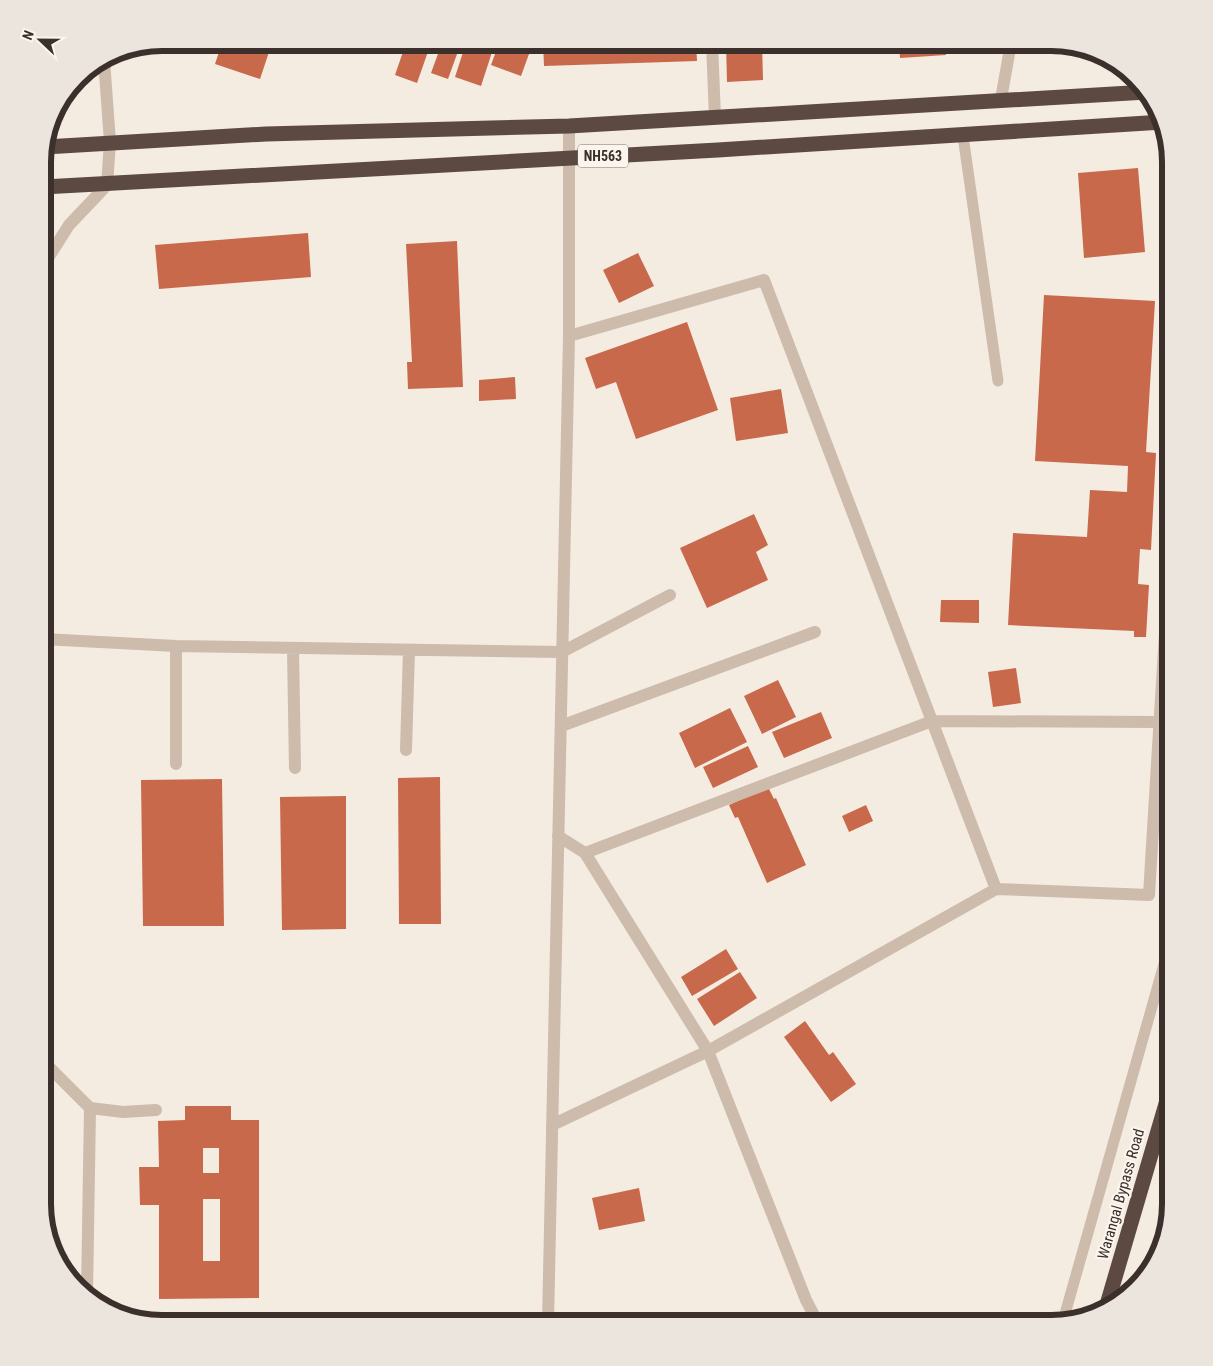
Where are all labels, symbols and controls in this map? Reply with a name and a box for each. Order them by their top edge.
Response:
north arrow [15,15,65,65]
text: N [19,28,37,42]
road number: NH563 [578,144,628,168]
street label: Warangal Bypass Road [1094,1127,1148,1261]

